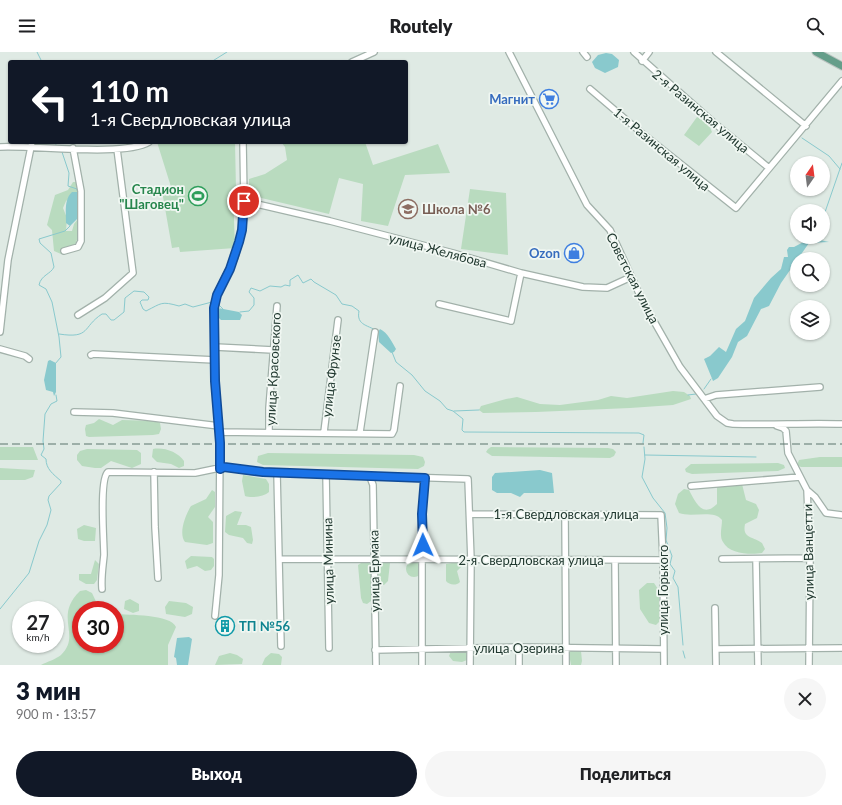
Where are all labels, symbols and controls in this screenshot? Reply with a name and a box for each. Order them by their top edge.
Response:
icon: menu [16,15,38,37]
text: Routely [390,15,452,37]
icon: search [804,15,826,37]
street label: 2-я Разинская улица [649,66,753,156]
text: 110 m [90,74,169,108]
icon: left [24,76,76,128]
supermarket icon: Магнит [538,88,560,110]
place label: Магнит [489,91,535,107]
street label: 1-я Разинская улица [610,104,714,194]
text: 1-я Свердловская улица [90,108,291,130]
north arrow [790,156,830,196]
map controls [790,156,830,340]
place label: Стадион "Шаговец" [119,181,184,212]
pin [227,184,261,218]
sports icon: Стадион "Шаговец" [187,185,209,207]
icon: arrive [233,190,255,212]
school or university icon: Школа №6 [397,198,419,220]
place label: Школа №6 [422,201,491,217]
button: sound [790,204,830,244]
street label: улица Желябова [387,229,489,271]
street label: Советская улица [603,230,663,326]
shop icon: Ozon [563,242,585,264]
place label: Ozon [529,245,560,261]
button: search [790,252,830,292]
button: layers [790,300,830,340]
street label: улица Красовского [262,312,284,426]
street label: улица Фрунзе [318,334,344,418]
street label: улица Ванцетти [799,504,817,600]
street label: 1-я Свердловская улица [493,506,639,522]
street label: улица Минина [319,517,337,605]
position arrow [402,524,444,566]
street label: улица Ермака [365,530,383,612]
street label: улица Горького [655,545,671,635]
street label: 2-я Свердловская улица [458,552,604,568]
speed limit sign: 30 [72,601,124,653]
text: 27 [26,610,50,634]
building icon: ТП №56 [214,615,236,637]
place label: ТП №56 [239,618,290,634]
text: km/h [26,631,50,643]
street label: улица Озерина [474,640,564,656]
text: 3 мин [16,676,81,705]
button: close [784,678,826,720]
text: 900 m · 13:57 [16,706,96,722]
button: Выход [16,751,417,797]
button: Поделиться [425,751,826,797]

